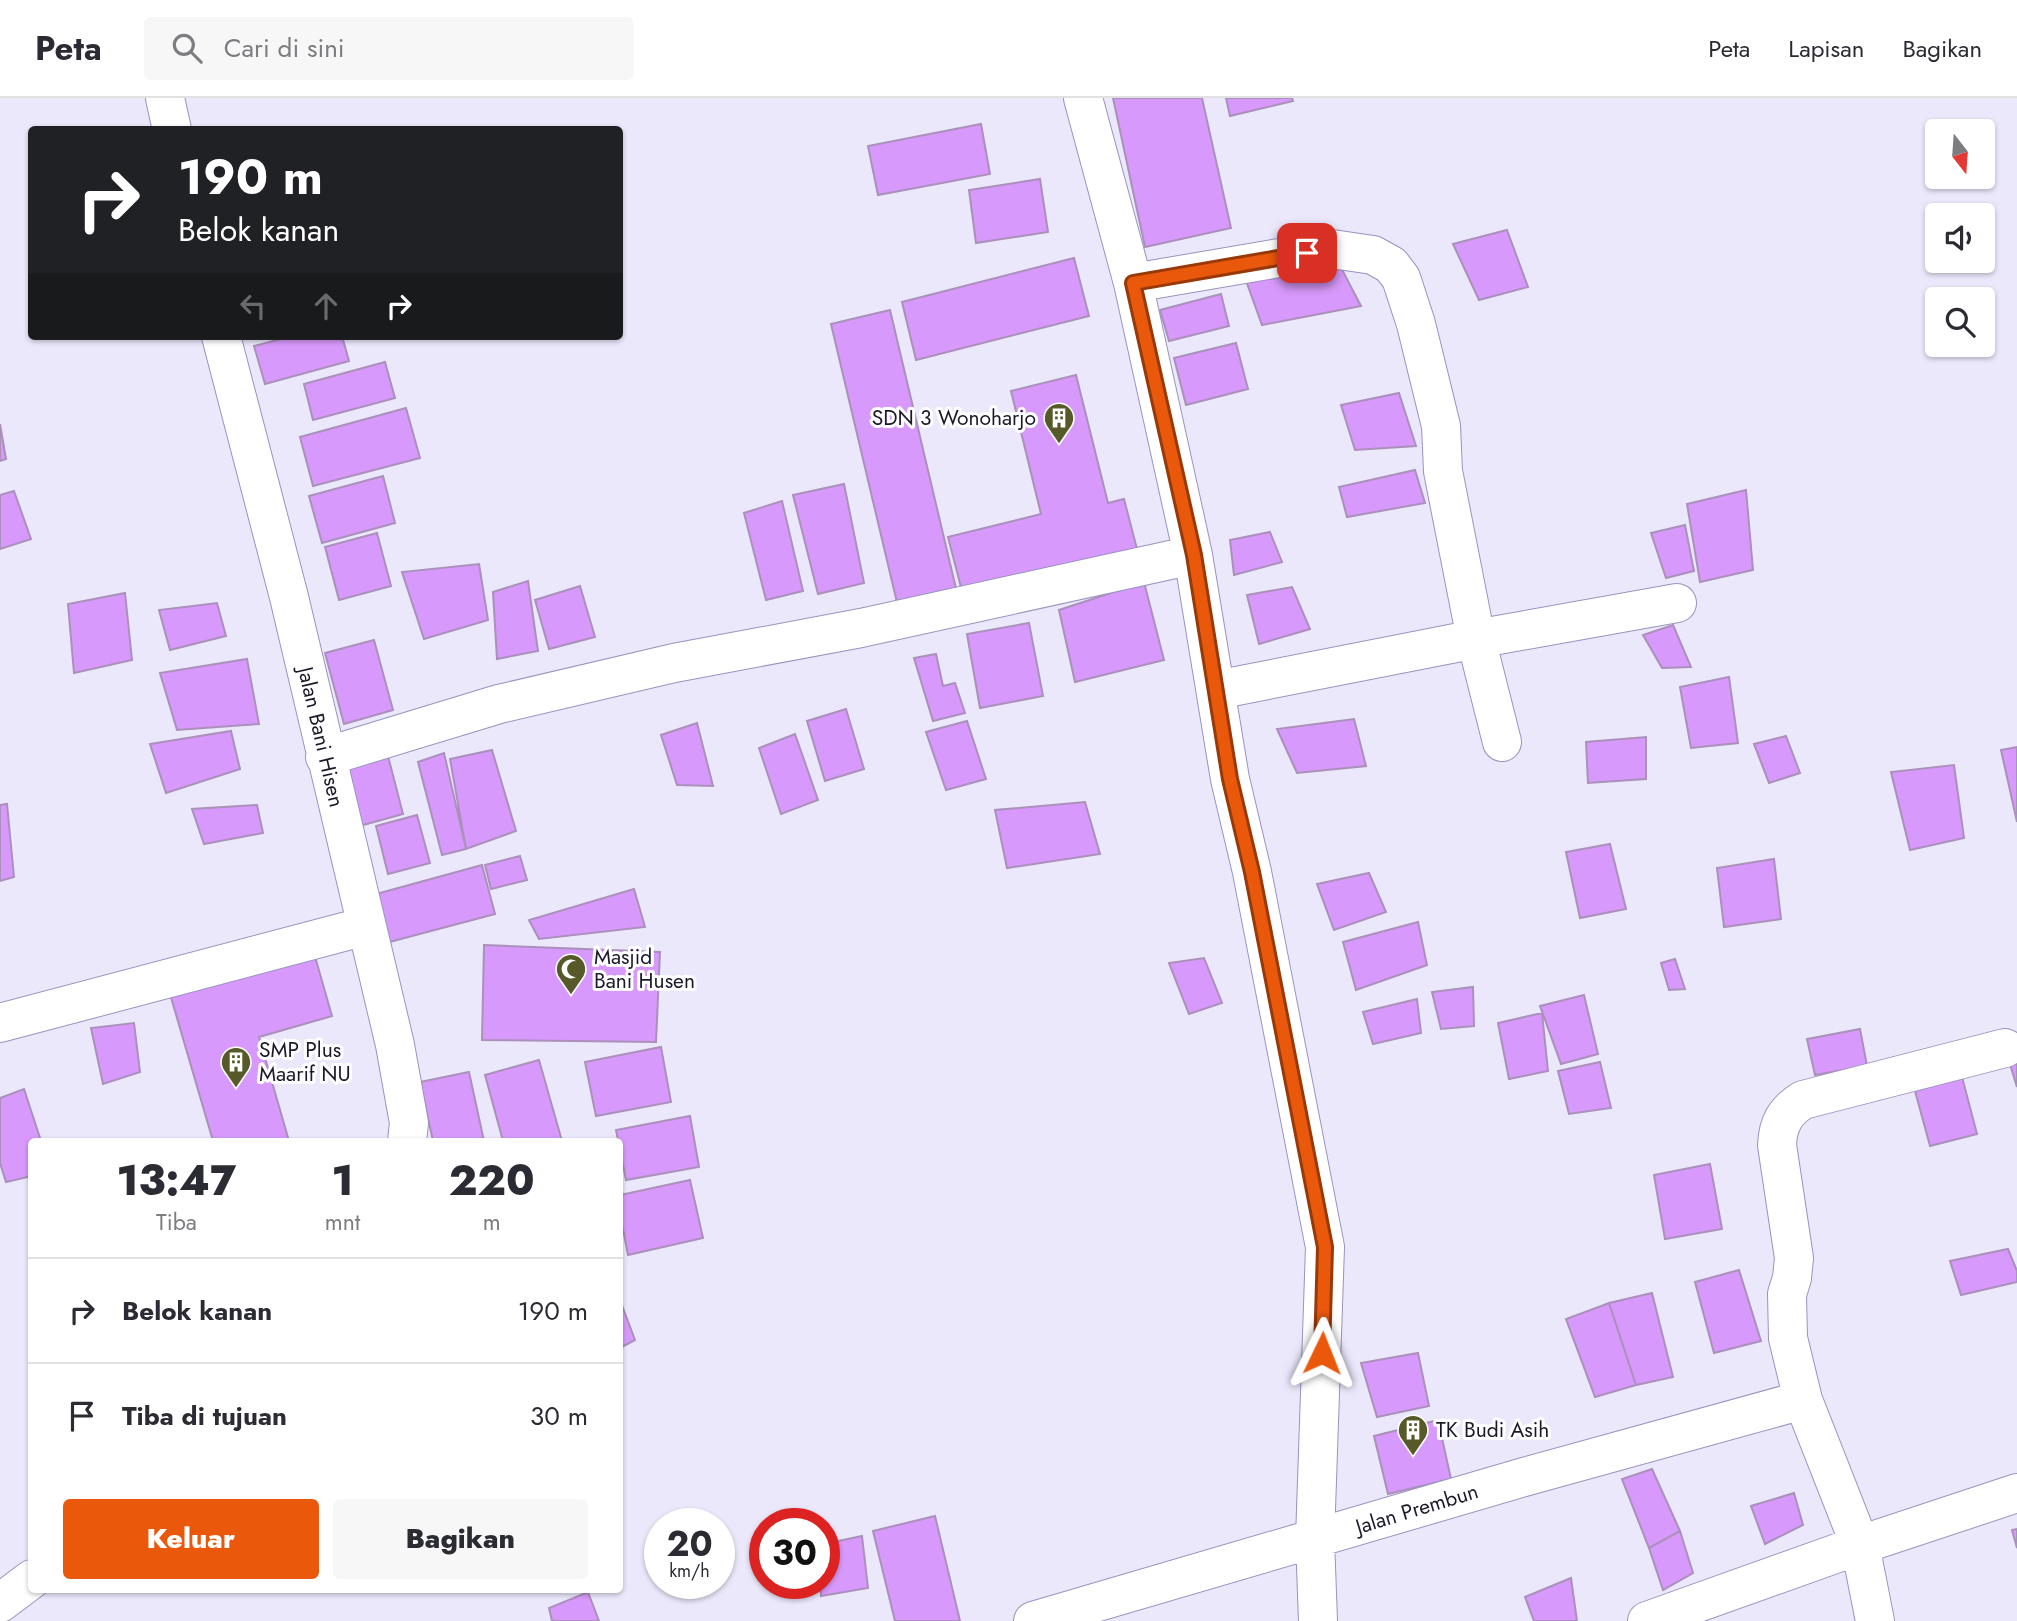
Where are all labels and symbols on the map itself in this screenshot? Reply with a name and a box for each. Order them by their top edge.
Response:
north arrow [1925,119,1995,189]
pin [1277,223,1337,283]
building icon: SDN 3 Wonoharjo [1042,401,1076,445]
place label: SDN 3 Wonoharjo [872,403,1036,433]
street label: Jalan Bani Hisen [290,661,352,810]
place label: Masjid Bani Husen [594,942,695,996]
mosque icon: Masjid Bani Husen [554,952,588,996]
place label: SMP Plus Maarif NU [259,1035,351,1089]
building icon: SMP Plus Maarif NU [219,1045,253,1089]
position arrow [1285,1316,1359,1390]
building icon: TK Budi Asih [1396,1413,1430,1457]
place label: TK Budi Asih [1436,1415,1549,1445]
street label: Jalan Prembun [1349,1476,1482,1543]
speed limit sign: 30 [749,1508,840,1599]

